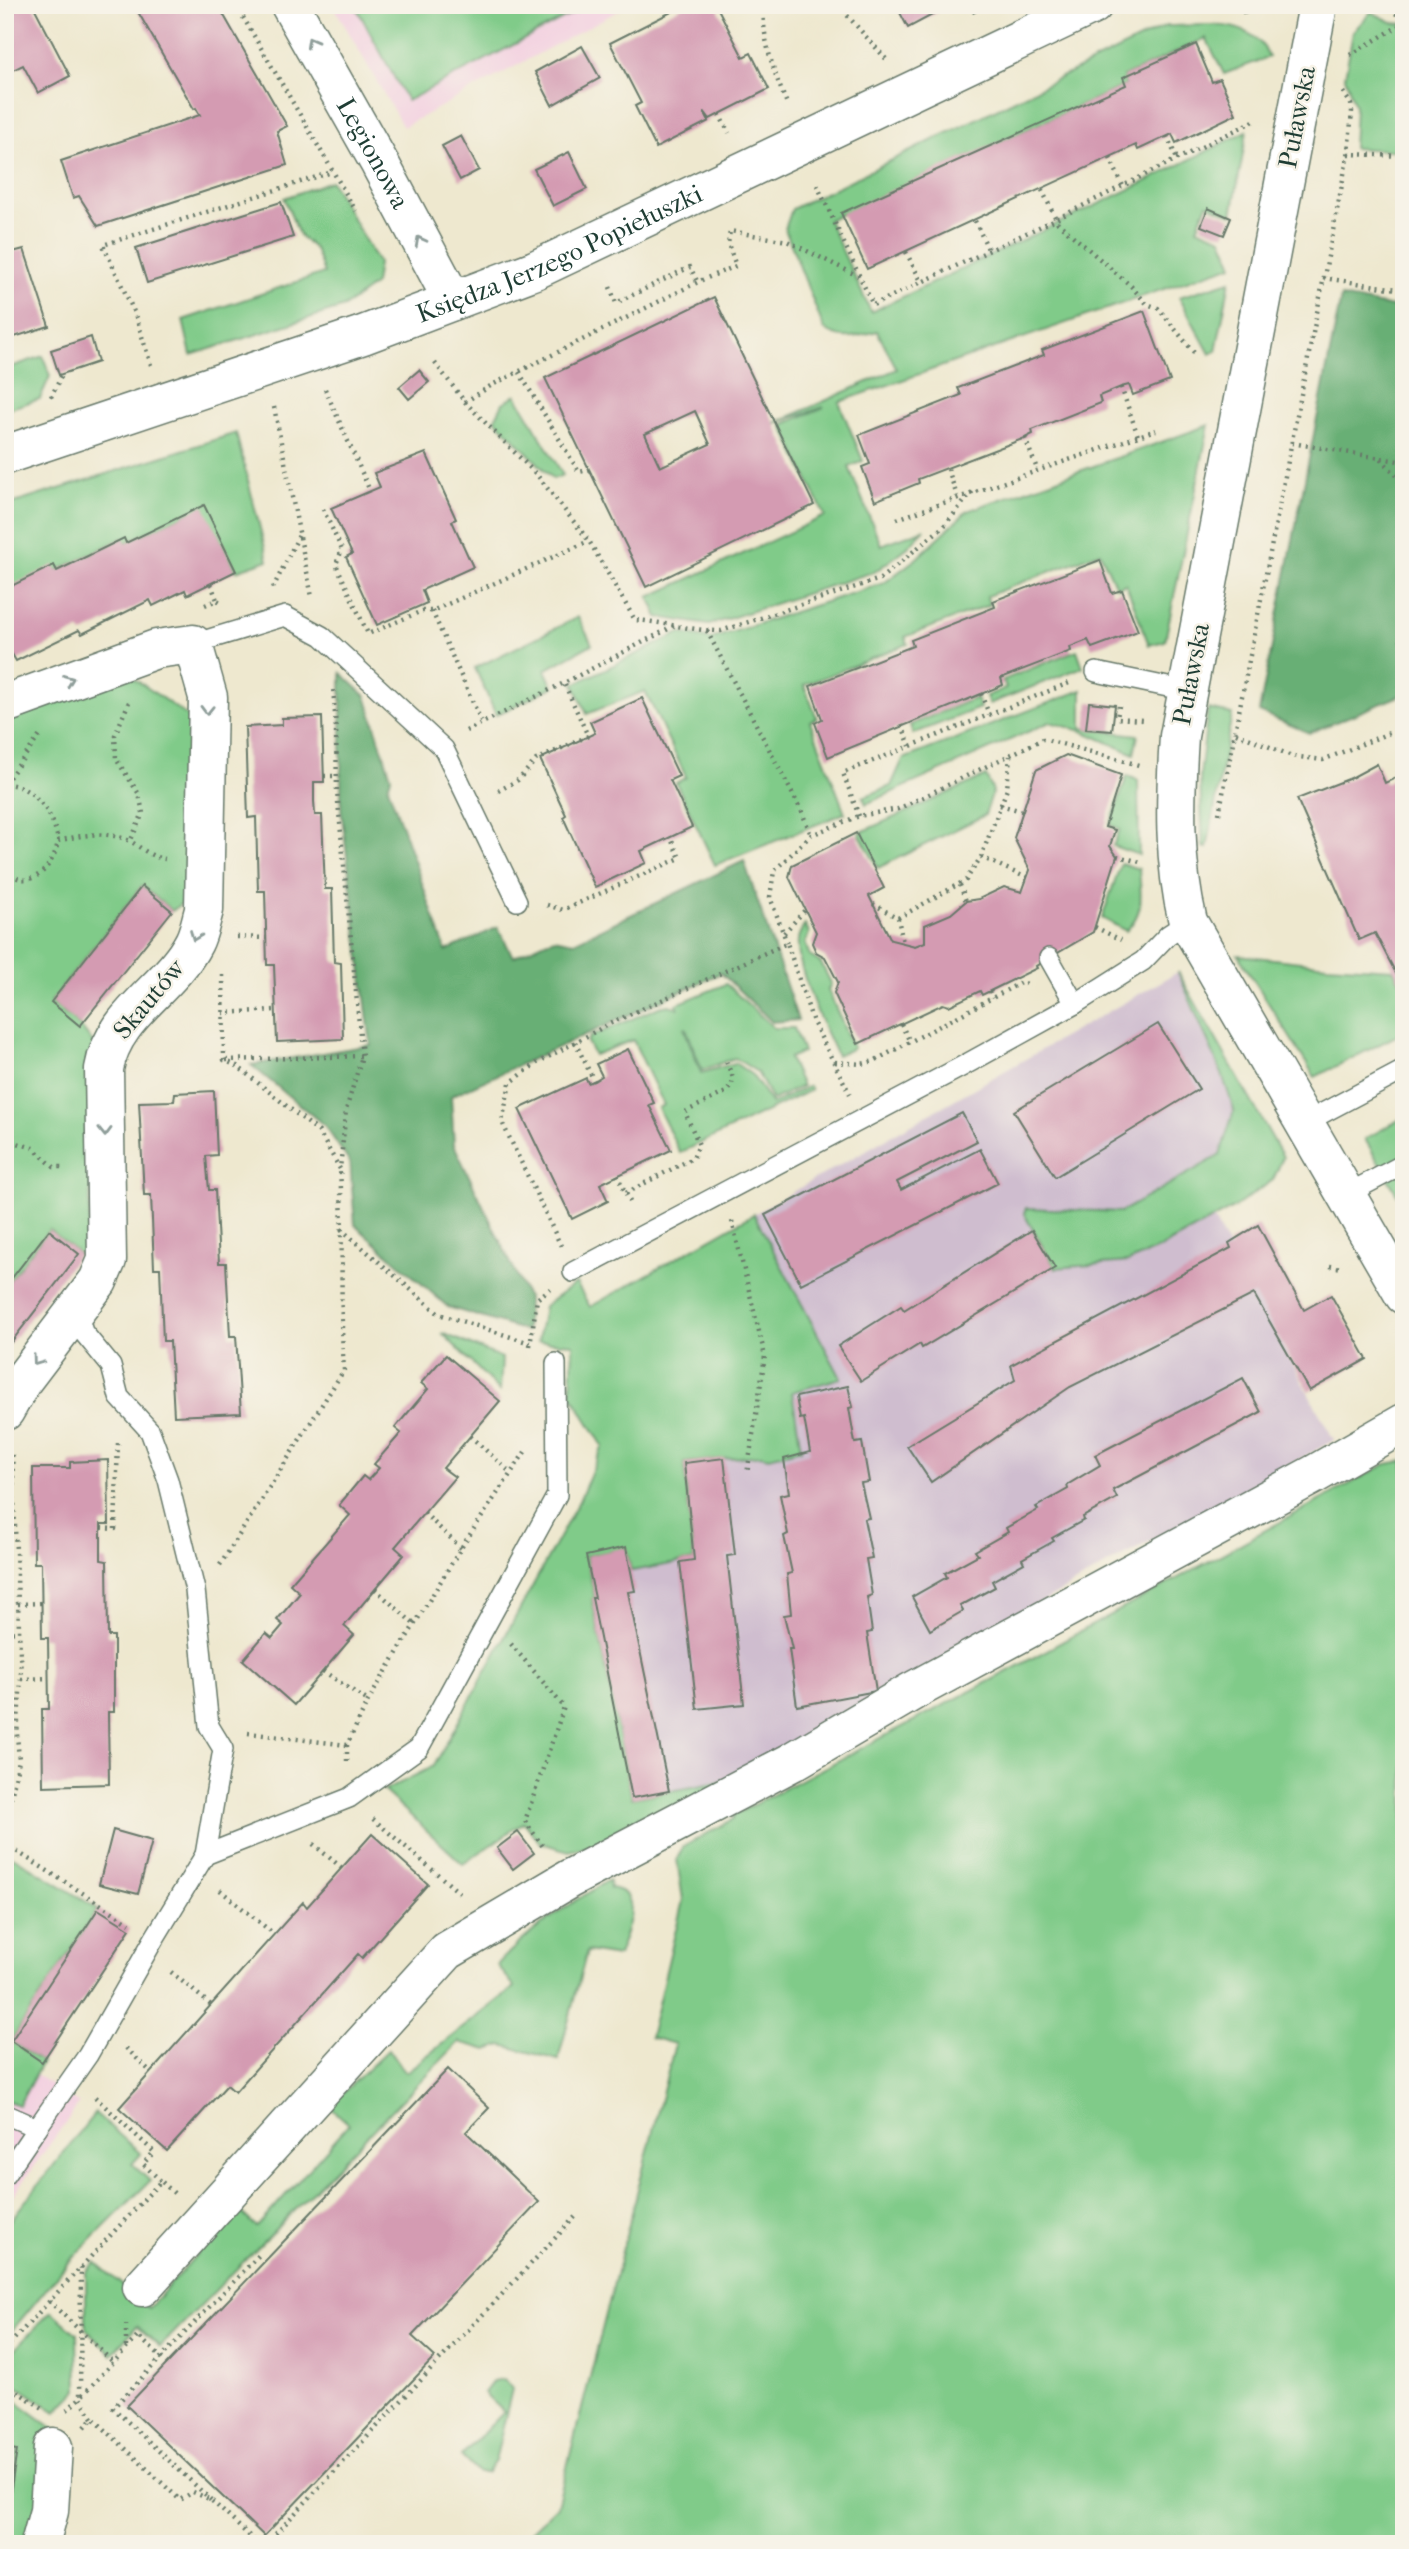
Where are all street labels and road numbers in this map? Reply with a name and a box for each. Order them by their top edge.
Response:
street label: Puławska [1272,62,1322,171]
street label: Legionowa [330,92,417,215]
street label: Księdza Jerzego Popiełuszki [412,177,707,329]
street label: Puławska [1166,619,1216,728]
street label: Skautów [107,952,192,1045]

